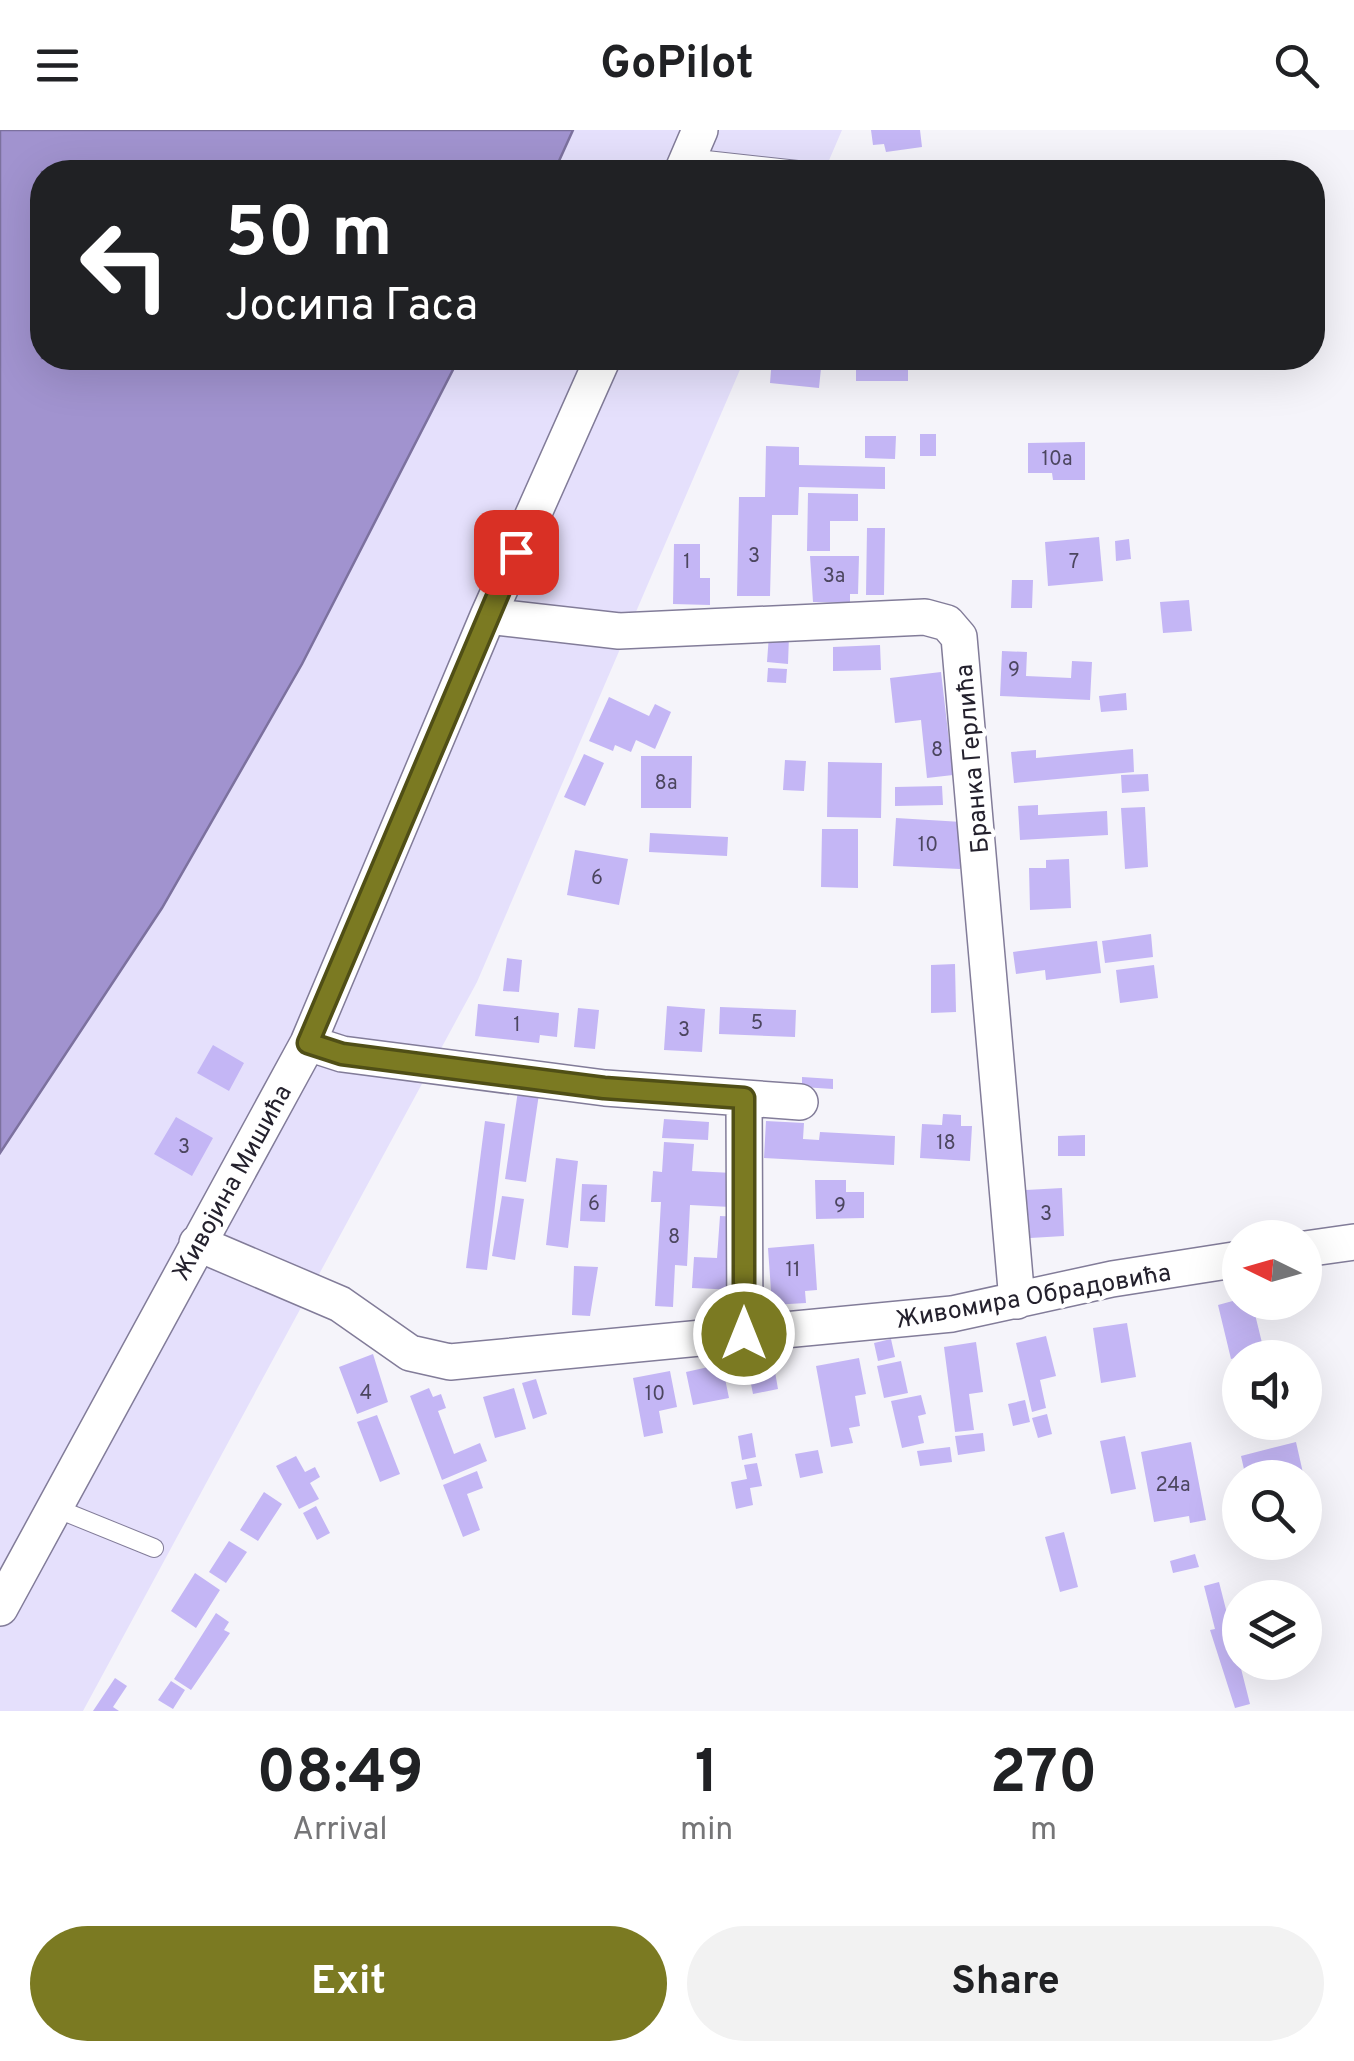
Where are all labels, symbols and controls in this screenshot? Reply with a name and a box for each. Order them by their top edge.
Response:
text: GoPilot [600,37,754,94]
icon: menu [30,38,85,93]
icon: search [1269,38,1324,93]
text: 50 m [225,192,392,281]
icon: left [60,200,190,330]
text: Јосипа Гаса [225,279,478,336]
house number: 10a [1042,447,1072,473]
pin [474,510,559,595]
icon: arrive [489,525,544,580]
house number: 3 [748,544,760,570]
house number: 1 [683,550,691,576]
house number: 7 [1069,550,1079,576]
house number: 3a [823,564,845,590]
house number: 9 [1008,658,1020,684]
street label: Бранка Герлића [950,663,998,855]
house number: 8 [931,738,943,764]
house number: 8a [655,771,677,797]
house number: 10 [918,833,938,859]
house number: 6 [591,866,603,892]
house number: 5 [751,1011,763,1037]
house number: 1 [513,1013,521,1039]
house number: 3 [678,1018,690,1044]
street label: Живојина Мишића [167,1080,301,1287]
house number: 18 [936,1131,956,1157]
house number: 3 [178,1135,190,1161]
house number: 6 [588,1192,600,1218]
house number: 9 [834,1194,846,1220]
house number: 3 [1040,1202,1052,1228]
north arrow [1222,1220,1322,1320]
map controls [1222,1220,1322,1680]
house number: 8 [668,1225,680,1251]
house number: 11 [786,1258,800,1284]
street label: Живомира Обрадовића [893,1258,1174,1338]
position arrow [692,1282,796,1386]
button: sound [1222,1340,1322,1440]
house number: 4 [360,1381,372,1407]
house number: 10 [645,1382,665,1408]
button: search [1222,1460,1322,1560]
house number: 24a [1156,1473,1190,1499]
button: layers [1222,1580,1322,1680]
text: 08:49 [256,1738,424,1814]
text: 1 [695,1738,719,1814]
text: 270 [990,1738,1098,1814]
text: Arrival [292,1811,388,1851]
text: min [680,1811,733,1851]
text: m [1030,1811,1057,1851]
button: Exit [30,1926,667,2041]
button: Share [687,1926,1324,2041]

